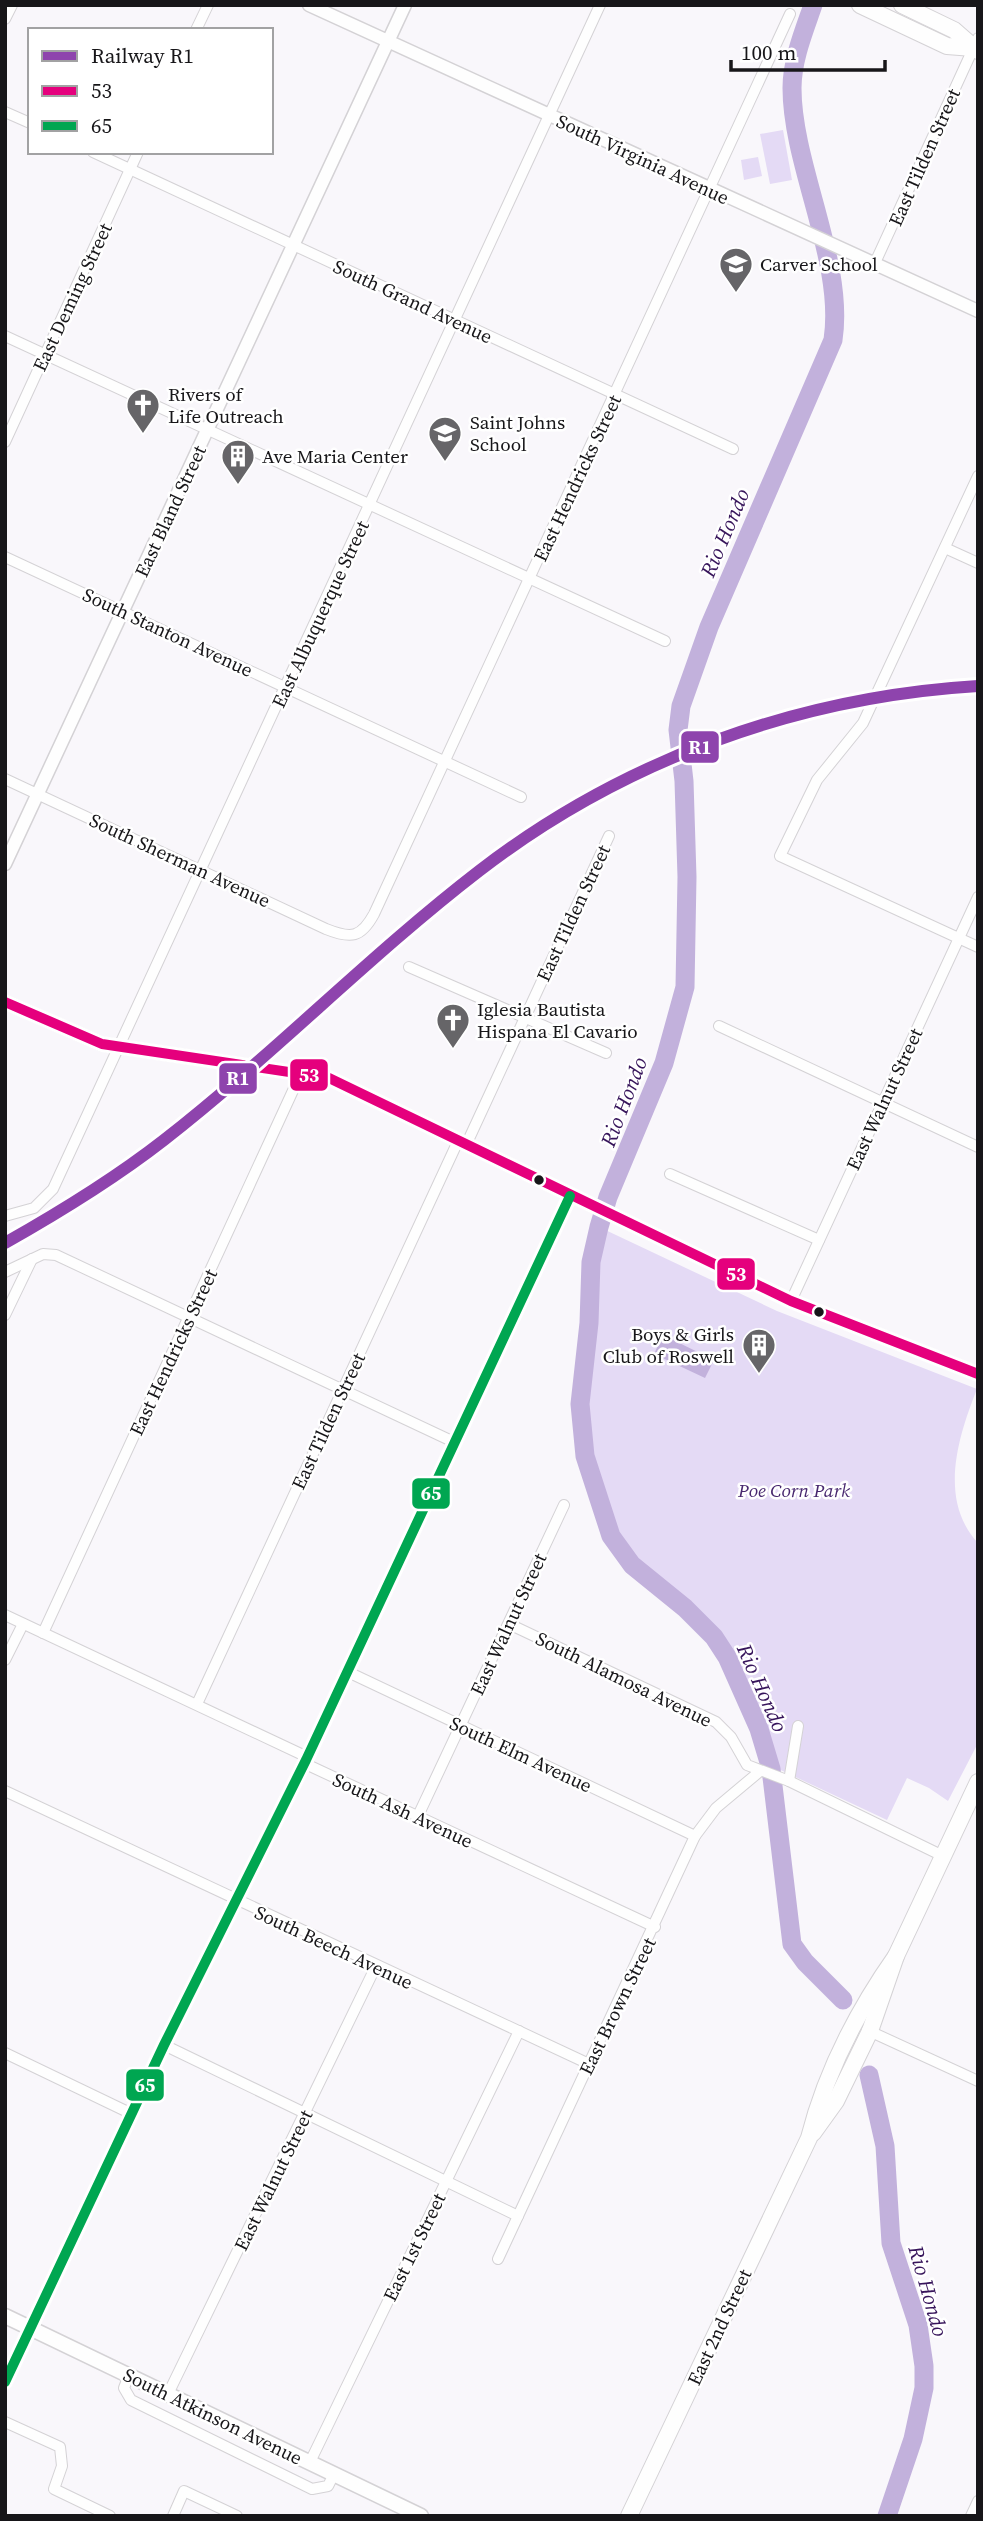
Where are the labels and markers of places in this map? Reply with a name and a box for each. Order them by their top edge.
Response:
school or university icon: Carver School [717,245,755,294]
place label: Carver School [760,251,878,277]
place label: Rivers of Life Outreach [168,381,284,429]
church icon: Rivers of Life Outreach [124,386,162,435]
place label: Saint Johns School [470,409,565,457]
school or university icon: Saint Johns School [426,414,464,463]
building icon: Ave Maria Center [219,437,257,486]
place label: Ave Maria Center [262,443,408,469]
place label: Iglesia Bautista Hispana El Cavario [477,996,638,1044]
church icon: Iglesia Bautista Hispana El Cavario [434,1001,472,1050]
unlabelled marker [532,1173,546,1187]
unlabelled marker [812,1305,826,1319]
place label: Boys & Girls Club of Roswell [603,1321,734,1369]
building icon: Boys & Girls Club of Roswell [740,1326,778,1375]

